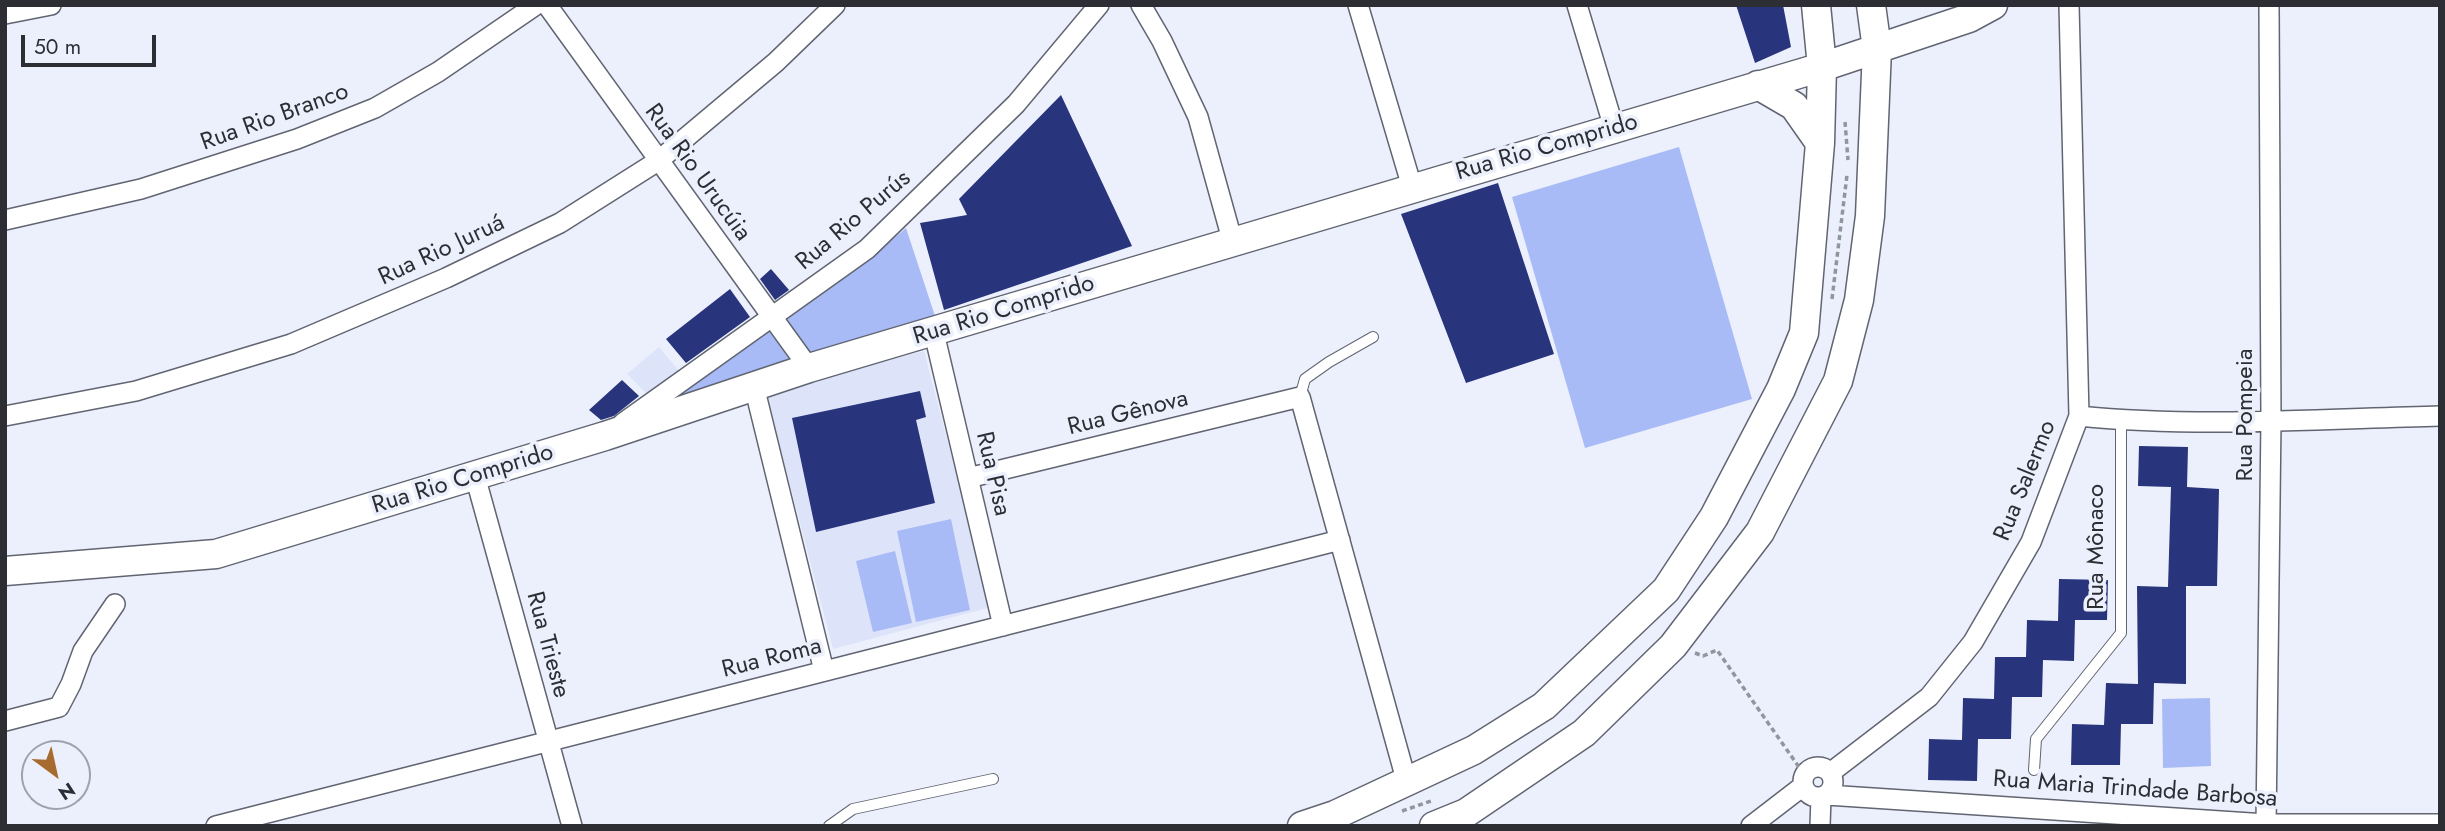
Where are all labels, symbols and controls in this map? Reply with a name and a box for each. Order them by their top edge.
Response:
scale bar [24,21,159,65]
text: 50 m [34,32,81,62]
street label: Rua Rio Branco [197,78,353,158]
street label: Rua Rio Urucúia [638,99,756,247]
street label: Rua Rio Comprido [1453,108,1641,188]
street label: Rua Rio Purús [791,165,917,277]
street label: Rua Rio Juruá [374,209,510,293]
street label: Rua Rio Comprido [910,270,1098,352]
street label: Rua Pompeia [2232,349,2260,481]
street label: Rua Gênova [1065,385,1191,443]
street label: Rua Salermo [1989,417,2063,545]
street label: Rua Pisa [968,429,1016,519]
street label: Rua Rio Comprido [369,439,557,521]
street label: Rua Mônaco [2083,484,2111,610]
street label: Rua Trieste [519,589,575,701]
street label: Rua Roma [719,633,825,685]
north arrow [21,740,91,810]
street label: Rua Maria Trindade Barbosa [1992,766,2278,814]
text: N [53,776,80,807]

